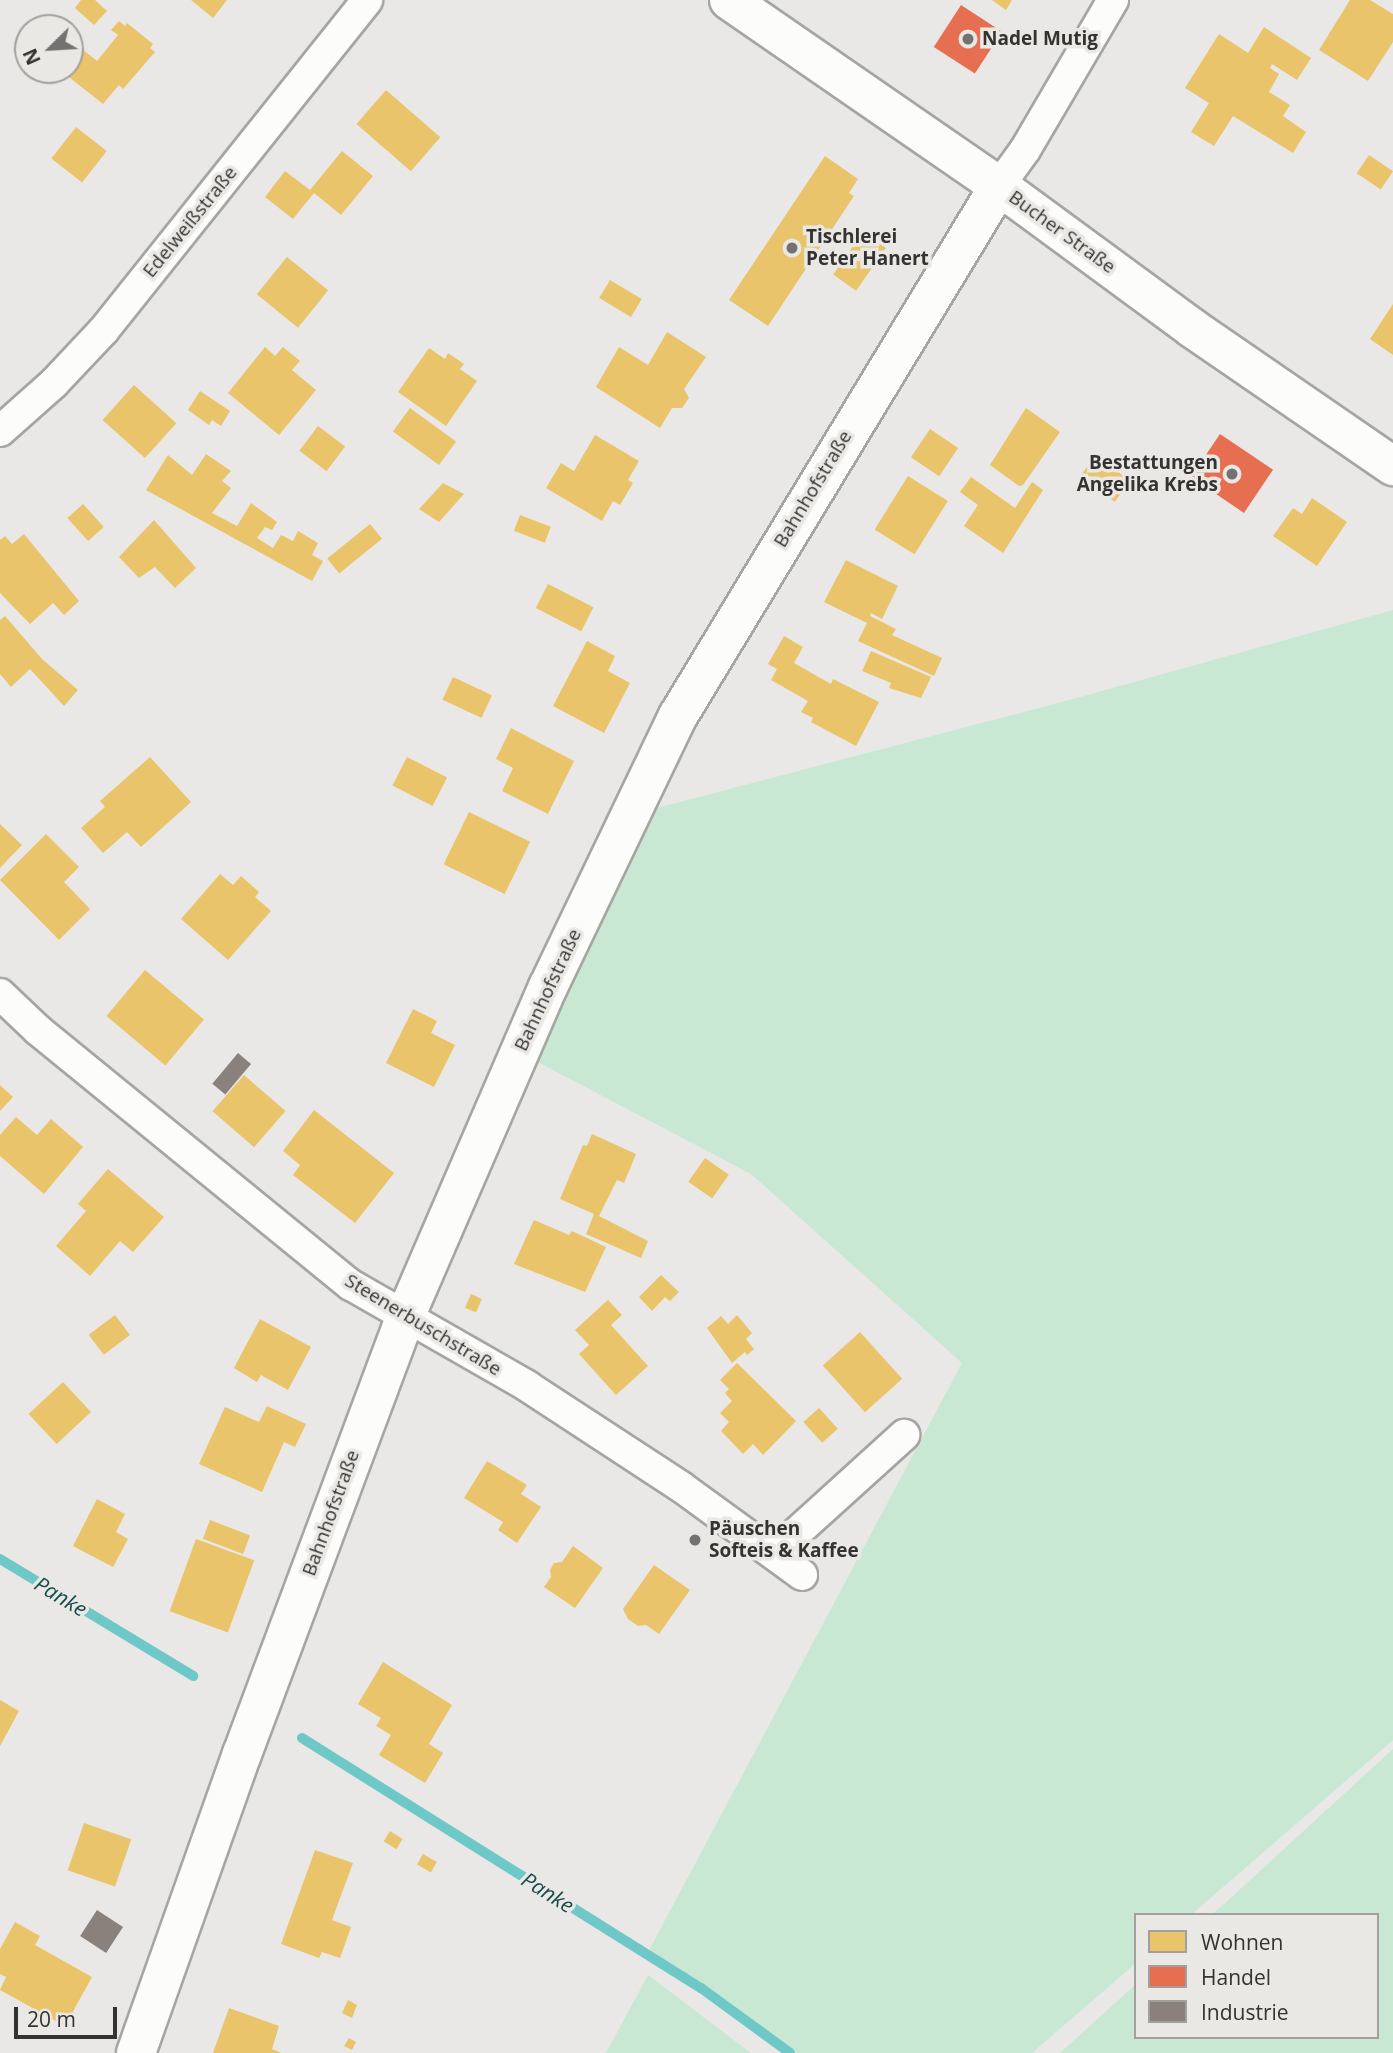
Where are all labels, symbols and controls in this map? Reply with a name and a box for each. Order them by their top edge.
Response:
north arrow [14,14,84,84]
place label: Nadel Mutig [982,28,1098,50]
marker: Nadel Mutig [960,31,976,47]
text: N [17,44,47,69]
street label: Edelweißstraße [138,162,242,282]
street label: Bucher Straße [1004,186,1120,278]
place label: Tischlerei Peter Hanert [806,226,929,270]
marker: Tischlerei Peter Hanert [784,240,800,256]
street label: Bahnhofstraße [769,426,857,552]
place label: Bestattungen Angelika Krebs [1077,452,1218,496]
marker: Bestattungen Angelika Krebs [1224,466,1240,482]
street label: Bahnhofstraße [510,925,586,1055]
street label: Steenerbuschstraße [341,1269,505,1381]
street label: Bahnhofstraße [298,1447,364,1579]
place label: Päuschen Softeis & Kaffee [709,1518,859,1562]
marker: Päuschen Softeis & Kaffee [687,1532,703,1548]
water label: Panke [30,1571,92,1621]
water label: Panke [517,1866,579,1918]
legend [1134,1913,1379,2039]
text: Wohnen [1201,1928,1283,1956]
text: Handel [1201,1963,1271,1991]
scale bar [18,1994,121,2038]
text: Industrie [1201,1998,1289,2026]
text: 20 m [27,2005,76,2033]

